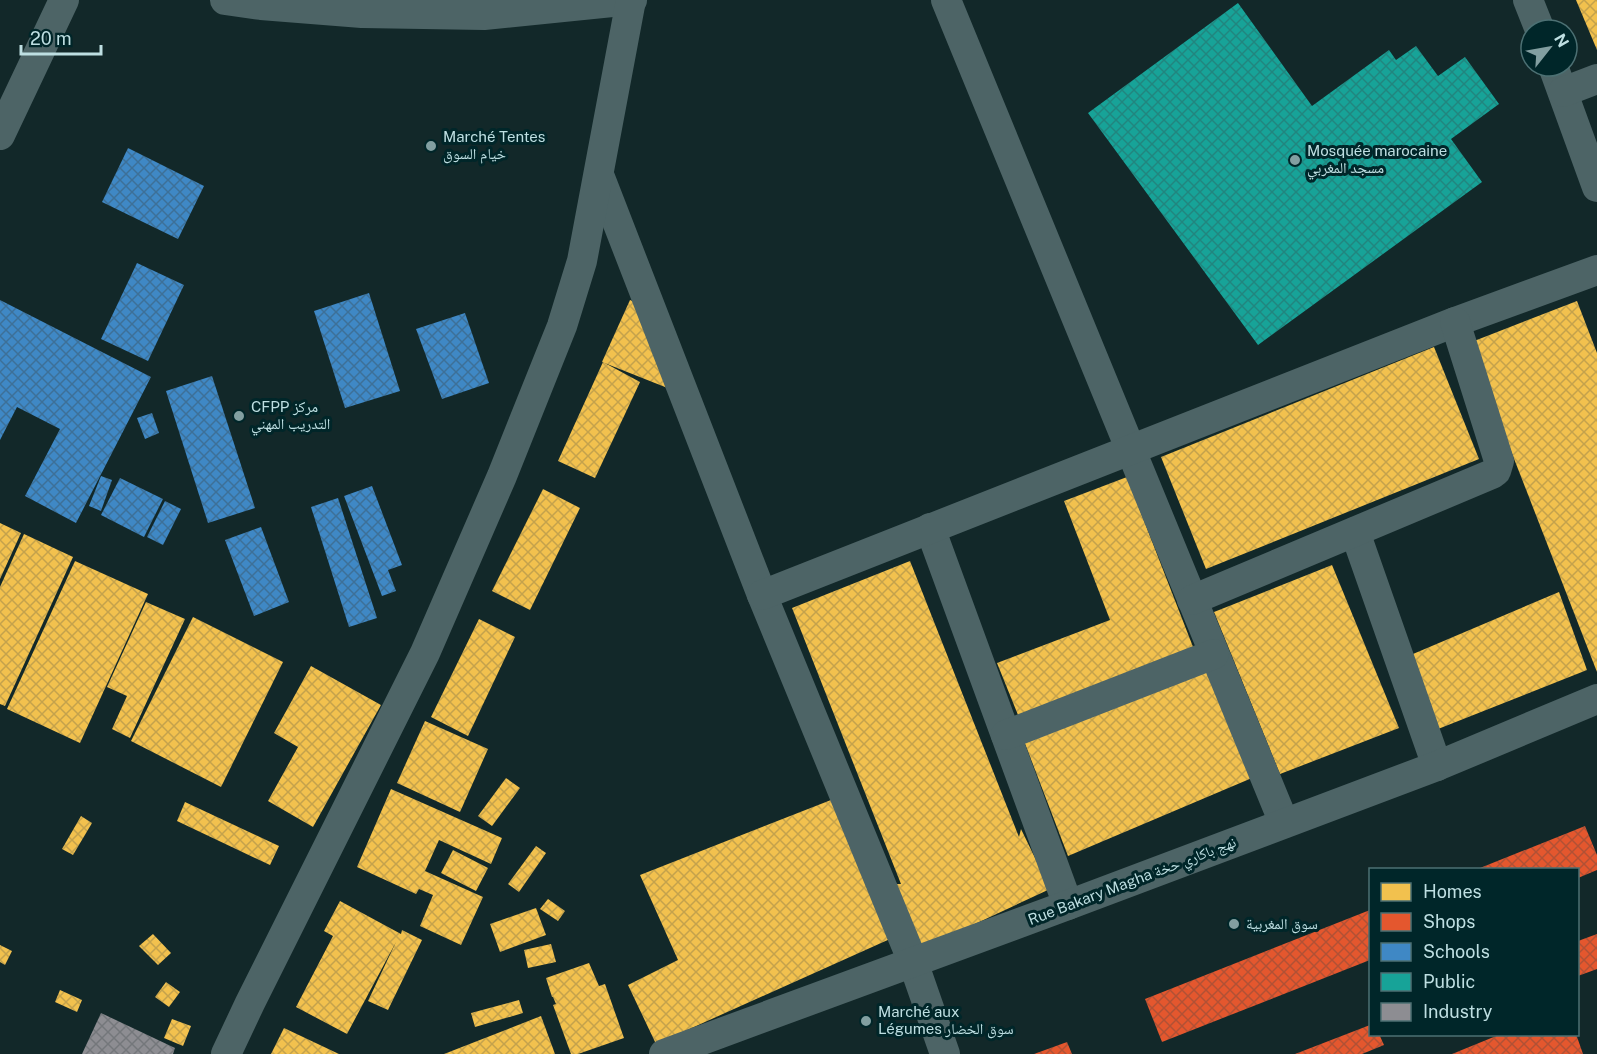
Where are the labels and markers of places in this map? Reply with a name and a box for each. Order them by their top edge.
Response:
place label: Marché Tentes خيام السوق [443,128,545,164]
marker: Marché Tentes خيام السوق [424,139,438,153]
place label: Mosquée marocaine مسجد المغربي [1307,142,1447,180]
marker: Mosquée marocaine مسجد المغربي [1288,153,1302,167]
place label: CFPP مركز التدريب المهني [251,398,330,436]
marker: CFPP مركز التدريب المهني [232,409,246,423]
place label: سوق المغربية [1246,915,1318,934]
marker: سوق المغربية [1227,917,1241,931]
place label: Marché aux Légumes سوق الخضار [878,1003,1014,1039]
marker: Marché aux Légumes سوق الخضار [859,1014,873,1028]

